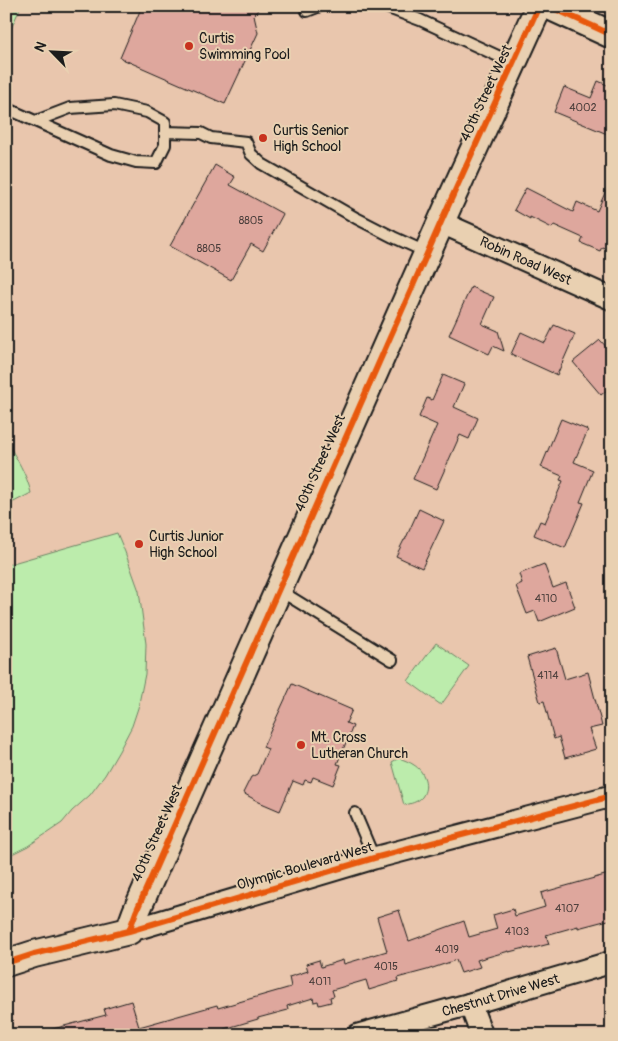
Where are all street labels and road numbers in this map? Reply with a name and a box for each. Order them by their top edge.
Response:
street label: 40th Street West [456,42,516,144]
street label: Robin Road West [477,232,575,288]
street label: 40th Street West [291,411,349,514]
street label: 40th Street West [128,781,186,884]
street label: Olympic Boulevard West [235,838,375,894]
street label: Chestnut Drive West [440,970,561,1020]

